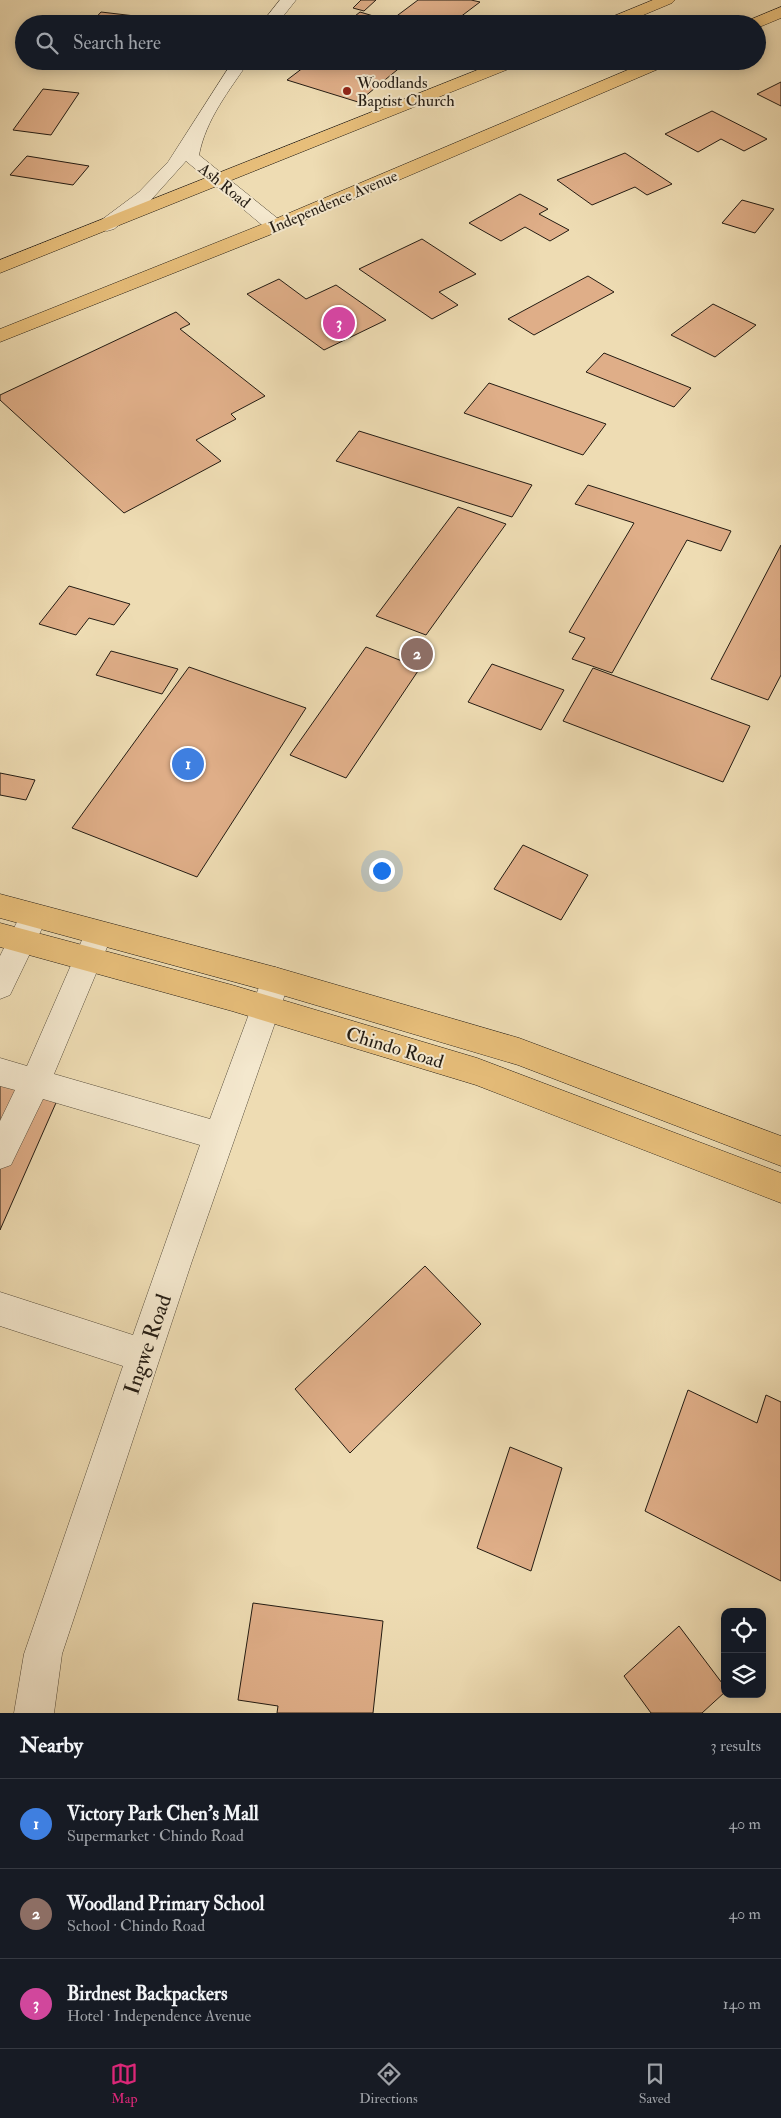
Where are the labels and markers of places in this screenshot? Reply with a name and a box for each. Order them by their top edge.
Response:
place label: Woodlands Baptist Church [356,73,455,112]
marker: Woodlands Baptist Church [341,85,353,97]
pin: 3 [323,304,355,342]
pin: 2 [401,635,433,673]
pin: 1 [172,745,204,783]

